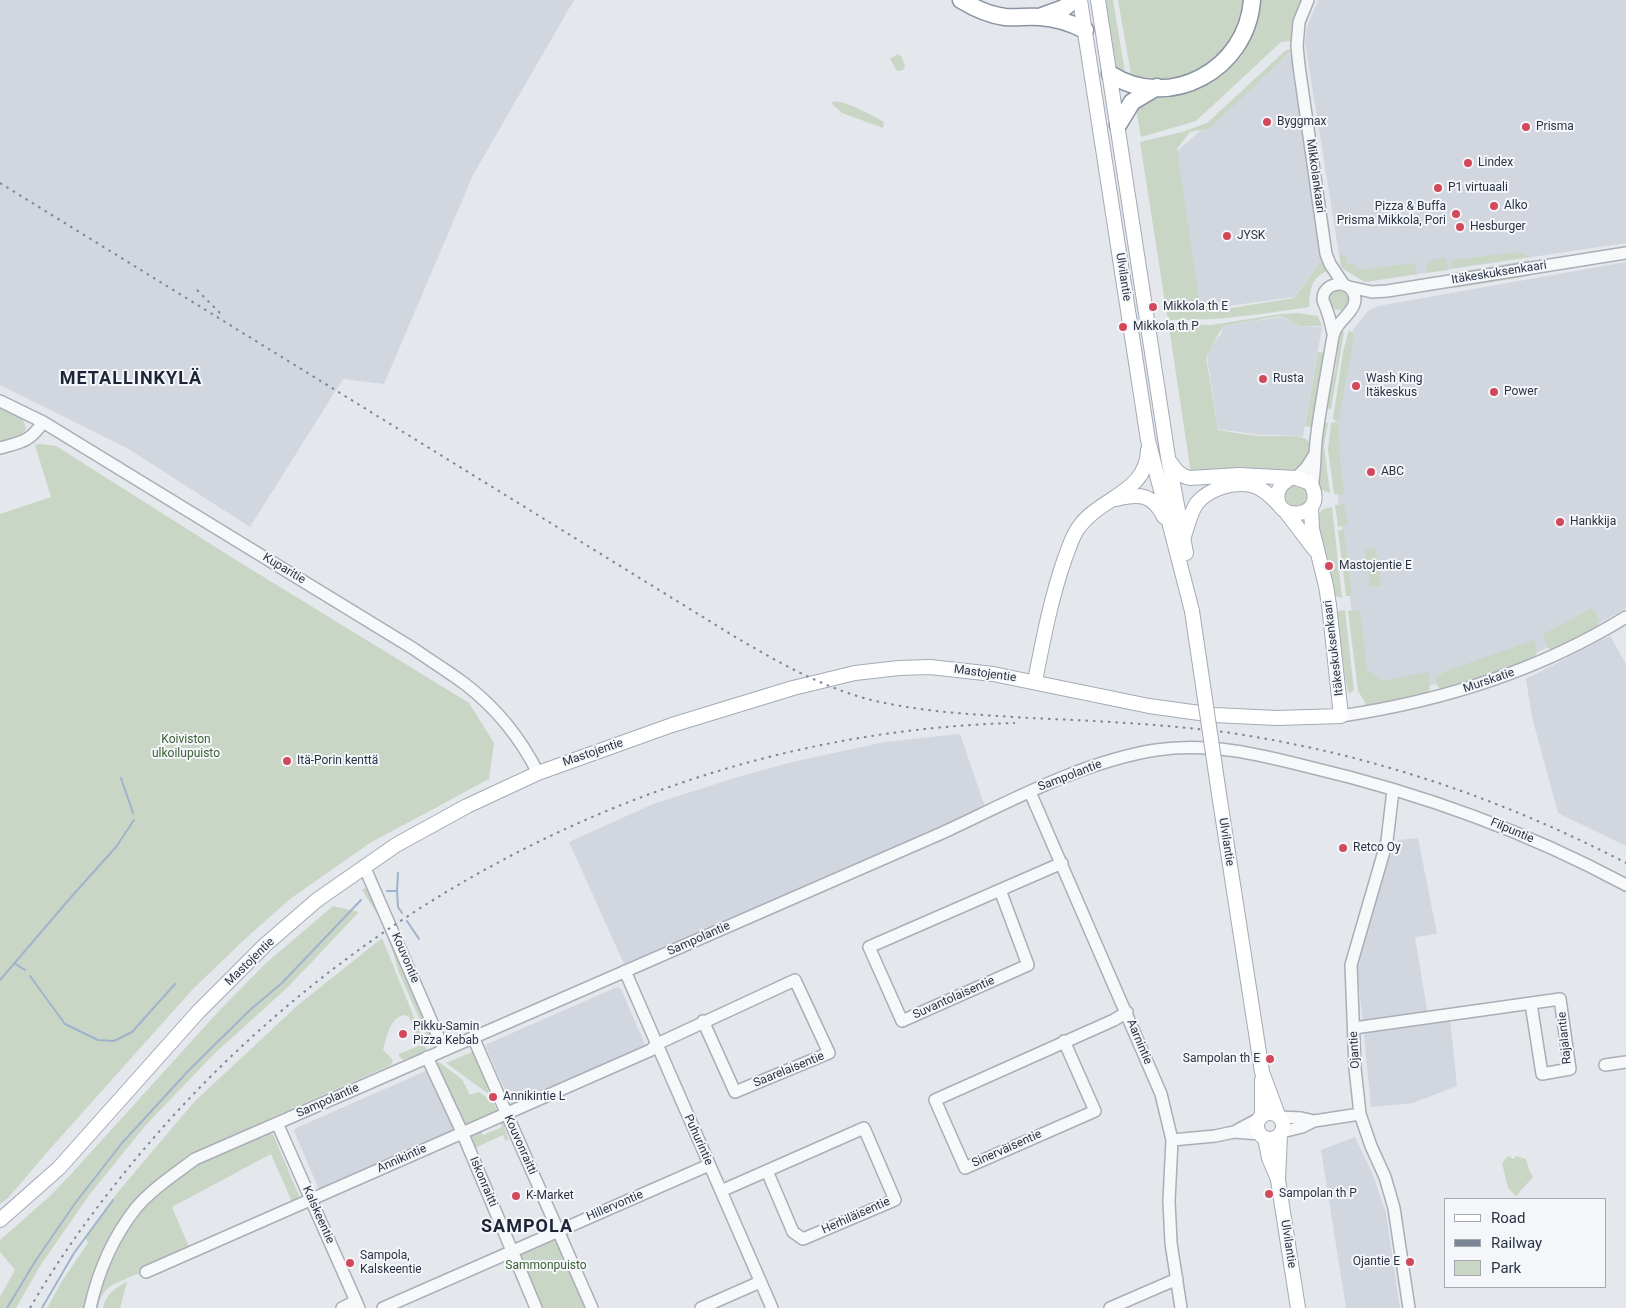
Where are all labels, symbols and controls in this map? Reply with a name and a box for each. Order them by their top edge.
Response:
place label: Byggmax [1277,115,1327,129]
marker: Byggmax [1261,116,1273,128]
place label: Prisma [1536,120,1574,134]
marker: Prisma [1520,121,1532,133]
street label: Mikkolankaari [1303,138,1327,214]
place label: Lindex [1478,156,1513,170]
marker: Lindex [1462,157,1474,169]
place label: P1 virtuaali [1448,181,1508,195]
marker: P1 virtuaali [1432,182,1444,194]
place label: Alko [1504,199,1528,213]
place label: Pizza & Buffa Prisma Mikkola, Pori [1337,200,1446,228]
marker: Alko [1488,200,1500,212]
marker: Pizza & Buffa Prisma Mikkola, Pori [1450,208,1462,220]
place label: Hesburger [1470,220,1526,234]
marker: Hesburger [1454,221,1466,233]
place label: JYSK [1237,229,1265,243]
marker: JYSK [1221,230,1233,242]
street label: Ulvilantie [1112,252,1134,302]
street label: Itäkeskuksenkaari [1450,258,1548,288]
place label: Mikkola th E [1163,300,1228,314]
marker: Mikkola th E [1147,301,1159,313]
place label: Mikkola th P [1133,320,1199,334]
marker: Mikkola th P [1117,321,1129,333]
district label: METALLINKYLÄ [58,368,204,390]
place label: Rusta [1273,372,1304,386]
place label: Wash King Itäkeskus [1366,372,1423,400]
marker: Rusta [1257,373,1269,385]
marker: Wash King Itäkeskus [1350,380,1362,392]
place label: Power [1504,385,1538,399]
marker: Power [1488,386,1500,398]
place label: ABC [1381,465,1404,479]
marker: ABC [1365,466,1377,478]
place label: Hankkija [1570,515,1616,529]
marker: Hankkija [1554,516,1566,528]
street label: Kuparitie [260,551,308,587]
place label: Mastojentie E [1339,559,1412,573]
marker: Mastojentie E [1323,560,1335,572]
street label: Itäkeskuksenkaari [1321,599,1347,697]
street label: Mastojentie [953,662,1017,686]
street label: Murskatie [1462,666,1516,696]
park label: Koiviston ulkoilupuisto [152,733,220,761]
street label: Mastojentie [561,736,625,770]
place label: Itä-Porin kenttä [297,754,378,768]
marker: Itä-Porin kenttä [281,755,293,767]
street label: Sampolantie [1036,757,1104,795]
street label: Filpuntie [1488,815,1536,847]
street label: Ulvilantie [1215,817,1237,867]
place label: Retco Oy [1353,841,1401,855]
marker: Retco Oy [1337,842,1349,854]
street label: Sampolantie [665,919,733,959]
street label: Kouvontie [388,931,422,985]
street label: Mastojentie [222,935,278,989]
street label: Suvantolaisentie [911,974,997,1022]
street label: Rajalantie [1555,1011,1575,1065]
street label: Aarnintie [1123,1017,1155,1067]
place label: Pikku-Samin Pizza Kebab [413,1020,479,1048]
marker: Pikku-Samin Pizza Kebab [397,1028,409,1040]
street label: Ojantie [1347,1031,1363,1069]
street label: Saarelaisentie [751,1049,827,1091]
place label: Sampolan th E [1183,1052,1260,1066]
marker: Sampolan th E [1264,1053,1276,1065]
street label: Sampolantie [294,1081,362,1121]
place label: Annikintie L [503,1090,565,1104]
marker: Annikintie L [487,1091,499,1103]
street label: Puhurintie [680,1112,716,1168]
street label: Kouvonraitti [500,1113,540,1177]
street label: Sinerväisentie [970,1127,1044,1171]
street label: Annikintie [375,1142,429,1176]
street label: Iskonraitti [466,1155,500,1209]
street label: Kalskeentie [299,1184,337,1246]
place label: Sampolan th P [1279,1187,1357,1201]
street label: Hillervontie [584,1188,646,1224]
marker: Sampolan th P [1263,1188,1275,1200]
place label: K-Market [526,1189,574,1203]
marker: K-Market [510,1190,522,1202]
street label: Herhiläisentie [820,1195,892,1237]
legend [1444,1198,1606,1288]
text: Road [1491,1209,1525,1227]
district label: SAMPOLA [480,1216,574,1238]
street label: Ulvilantie [1277,1219,1299,1269]
text: Railway [1491,1234,1542,1252]
place label: Sampola, Kalskeentie [360,1249,422,1277]
place label: Ojantie E [1353,1255,1400,1269]
marker: Ojantie E [1404,1256,1416,1268]
marker: Sampola, Kalskeentie [344,1257,356,1269]
park label: Sammonpuisto [505,1259,587,1273]
text: Park [1491,1259,1521,1277]

